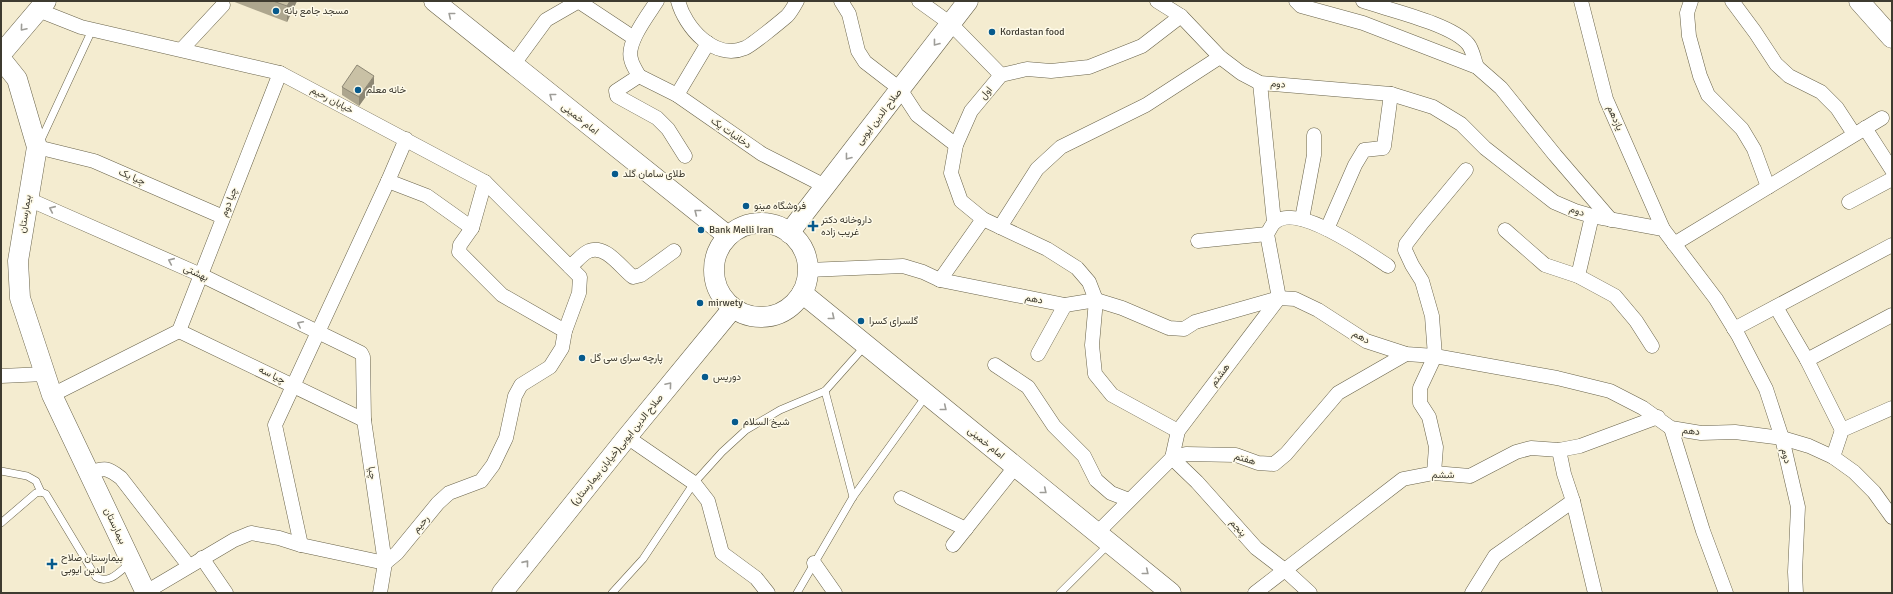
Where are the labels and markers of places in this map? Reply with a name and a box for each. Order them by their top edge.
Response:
place label: مسجد جامع بانه [284,5,349,17]
marker: مسجد جامع بانه [271,6,281,16]
place label: Kordastan food [1000,26,1065,38]
marker: Kordastan food [987,27,997,37]
place label: خانه معلم [366,84,406,96]
marker: خانه معلم [353,85,363,95]
place label: طلای سامان گلد [623,168,686,180]
marker: طلای سامان گلد [610,169,620,179]
place label: فروشگاه مینو [754,200,806,212]
marker: فروشگاه مینو [741,201,751,211]
place label: داروخانه دکتر غریب زاده [820,214,872,238]
marker: داروخانه دکتر غریب زاده [808,221,818,231]
place label: Bank Melli Iran [709,224,774,236]
marker: Bank Melli Iran [696,225,706,235]
place label: mirwety [708,297,743,309]
marker: mirwety [695,298,705,308]
place label: گلسرای کسرا [869,315,919,327]
marker: گلسرای کسرا [856,316,866,326]
place label: پارچه سرای سی گل [590,352,663,365]
marker: پارچه سرای سی گل [577,353,587,363]
place label: دوریس [713,371,741,383]
marker: دوریس [700,372,710,382]
place label: شیخ السلام [743,416,790,428]
marker: شیخ السلام [730,417,740,427]
place label: بیمارستان صلاح الدین ایوبی [61,552,123,576]
marker: بیمارستان صلاح الدین ایوبی [46,558,58,570]

